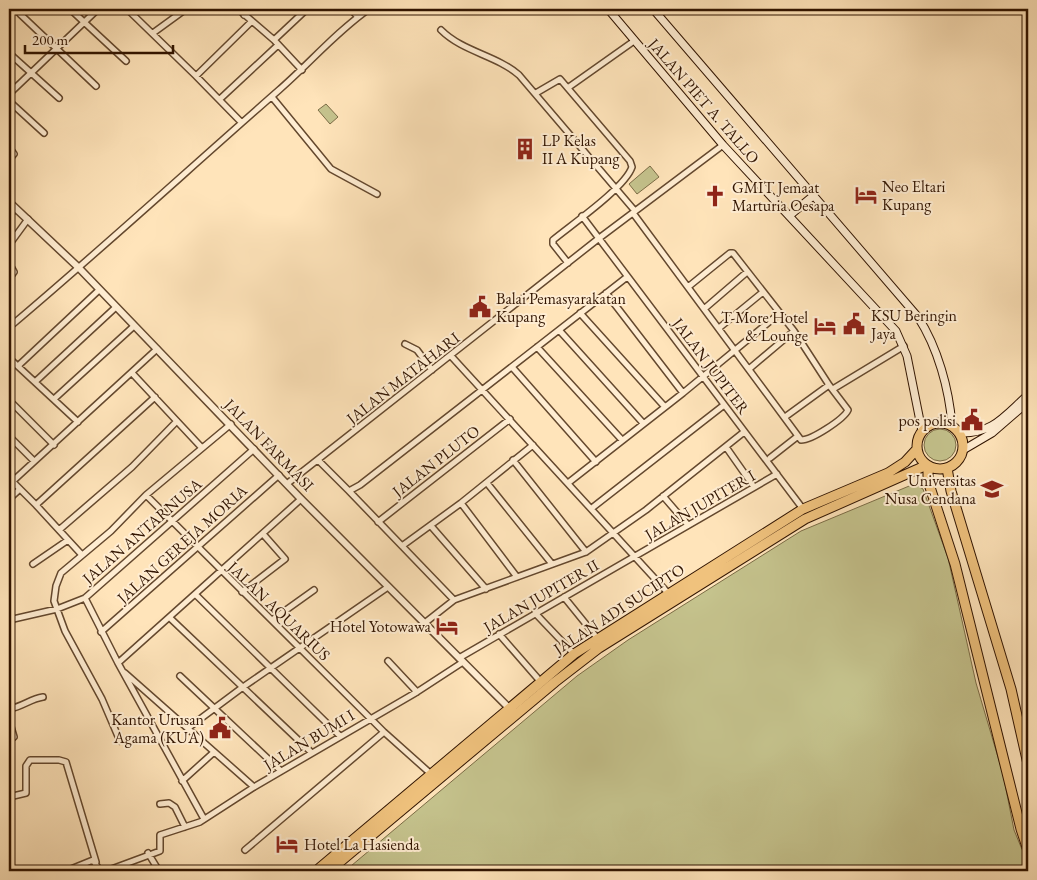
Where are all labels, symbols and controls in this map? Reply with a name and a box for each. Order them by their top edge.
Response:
scale bar [25,22,172,54]
text: 200 m [32,30,69,49]
street label: JALAN PIET A. TALLO [643,32,764,168]
place label: LP Kelas II A Kupang [542,130,620,169]
building icon: LP Kelas II A Kupang [512,136,538,162]
place label: Neo Eltari Kupang [882,176,945,215]
place label: GMIT Jemaat Marturia Oesapa [732,177,835,216]
hotel icon: Neo Eltari Kupang [853,182,879,208]
church icon: GMIT Jemaat Marturia Oesapa [702,183,728,209]
place label: Balai Pemasyarakatan Kupang [496,288,626,327]
public building icon: Balai Pemasyarakatan Kupang [467,294,493,320]
place label: KSU Beringin Jaya [869,305,958,344]
place label: T-More Hotel & Lounge [721,307,808,346]
public building icon: KSU Beringin Jaya [841,311,867,337]
street label: JALAN JUPITER [667,312,754,419]
hotel icon: T-More Hotel & Lounge [812,313,838,339]
street label: JALAN MATAHARI [341,327,464,430]
street label: JALAN FARMASI [218,393,319,496]
public building icon: pos polisi [959,407,985,433]
place label: pos polisi [899,410,956,431]
street label: JALAN PLUTO [386,420,484,503]
street label: JALAN JUPITER I [639,465,759,546]
place label: Universitas Nusa Cendana [885,470,977,509]
street label: JALAN ANTARNUSA [76,473,207,590]
school or university icon: Universitas Nusa Cendana [979,476,1005,502]
street label: JALAN GEREJA MORIA [111,479,252,609]
street label: JALAN JUPITER II [478,554,603,638]
street label: JALAN AQUARIUS [222,555,335,665]
street label: JALAN ADI SUCIPTO [548,559,688,660]
hotel icon: Hotel Yotowawa [434,613,460,639]
place label: Hotel Yotowawa [330,616,432,637]
street label: JALAN BUMI I [258,704,359,776]
place label: Kantor Urusan Agama (KUA) [111,709,205,748]
public building icon: Kantor Urusan Agama (KUA) [207,715,233,741]
hotel icon: Hotel La Hasienda [274,831,300,857]
place label: Hotel La Hasienda [304,834,420,855]

